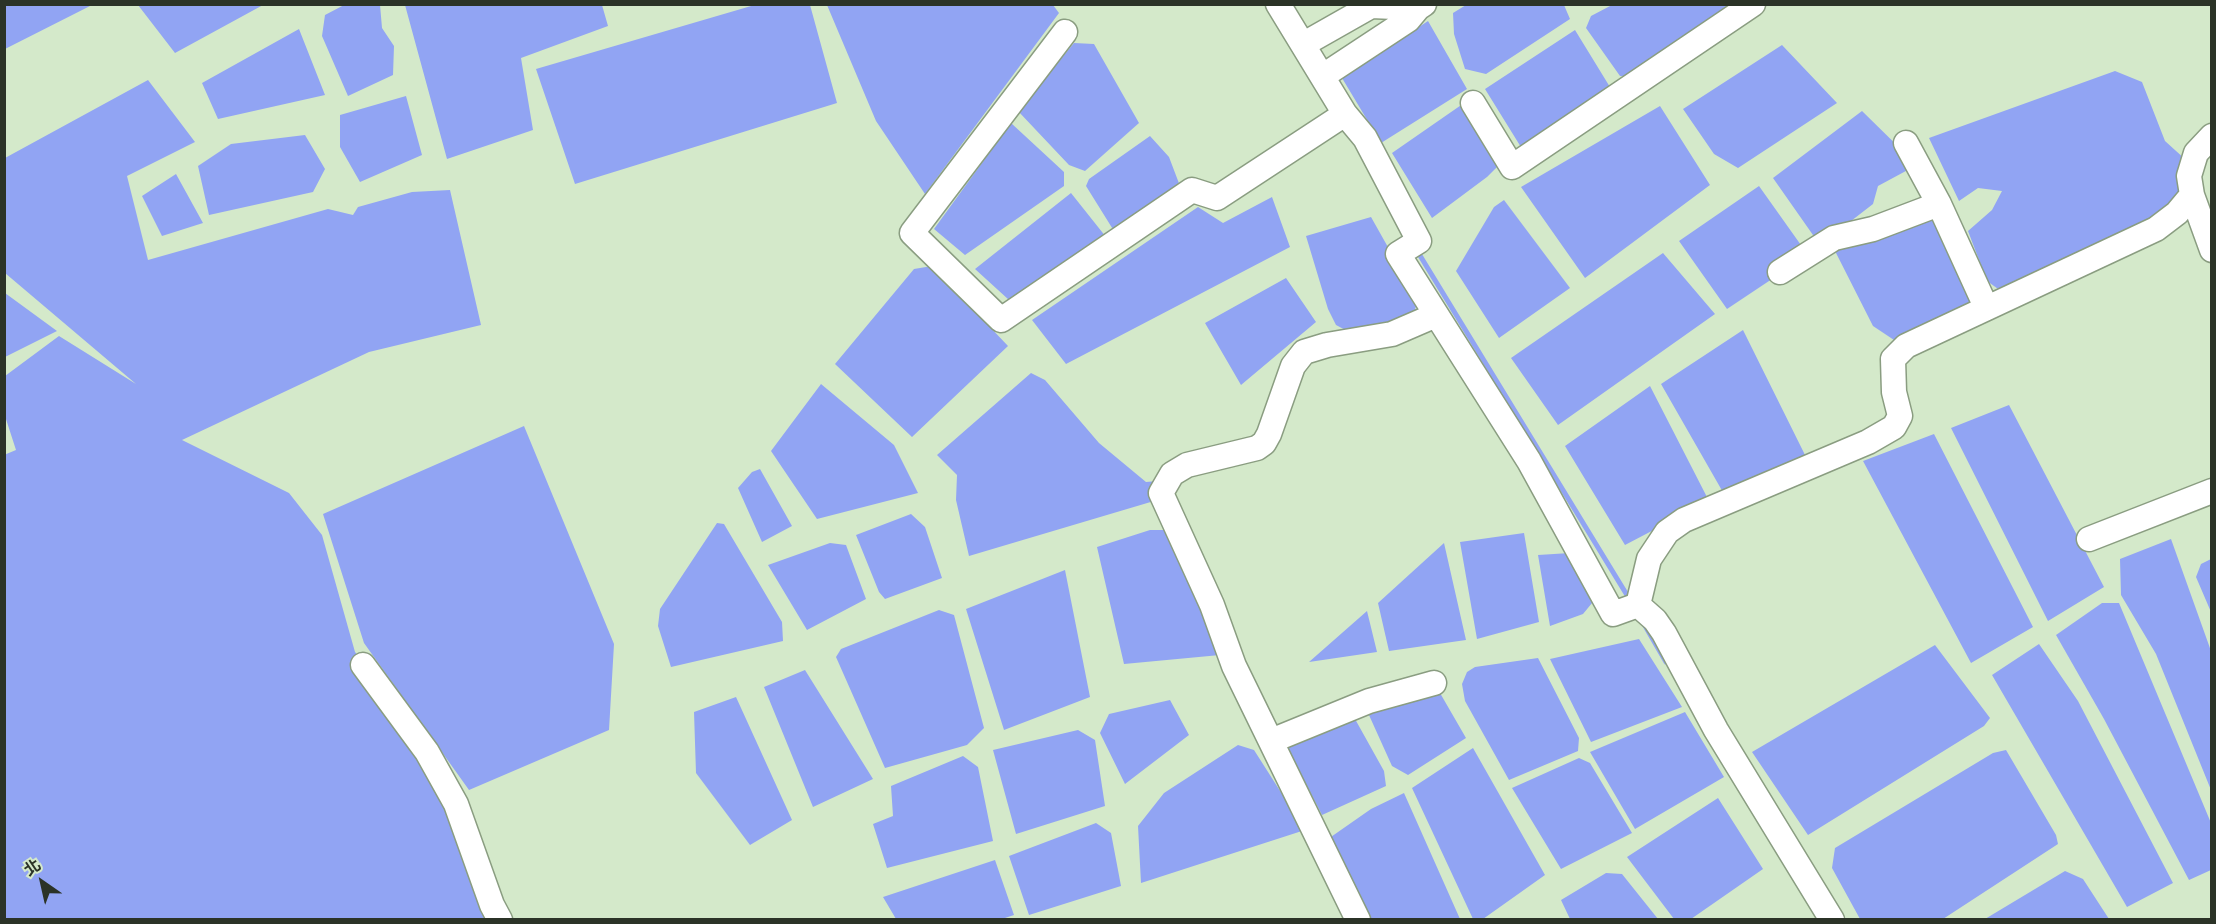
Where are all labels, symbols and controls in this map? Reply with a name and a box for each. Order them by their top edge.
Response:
north arrow [12,852,72,912]
text: 北 [19,853,45,881]

